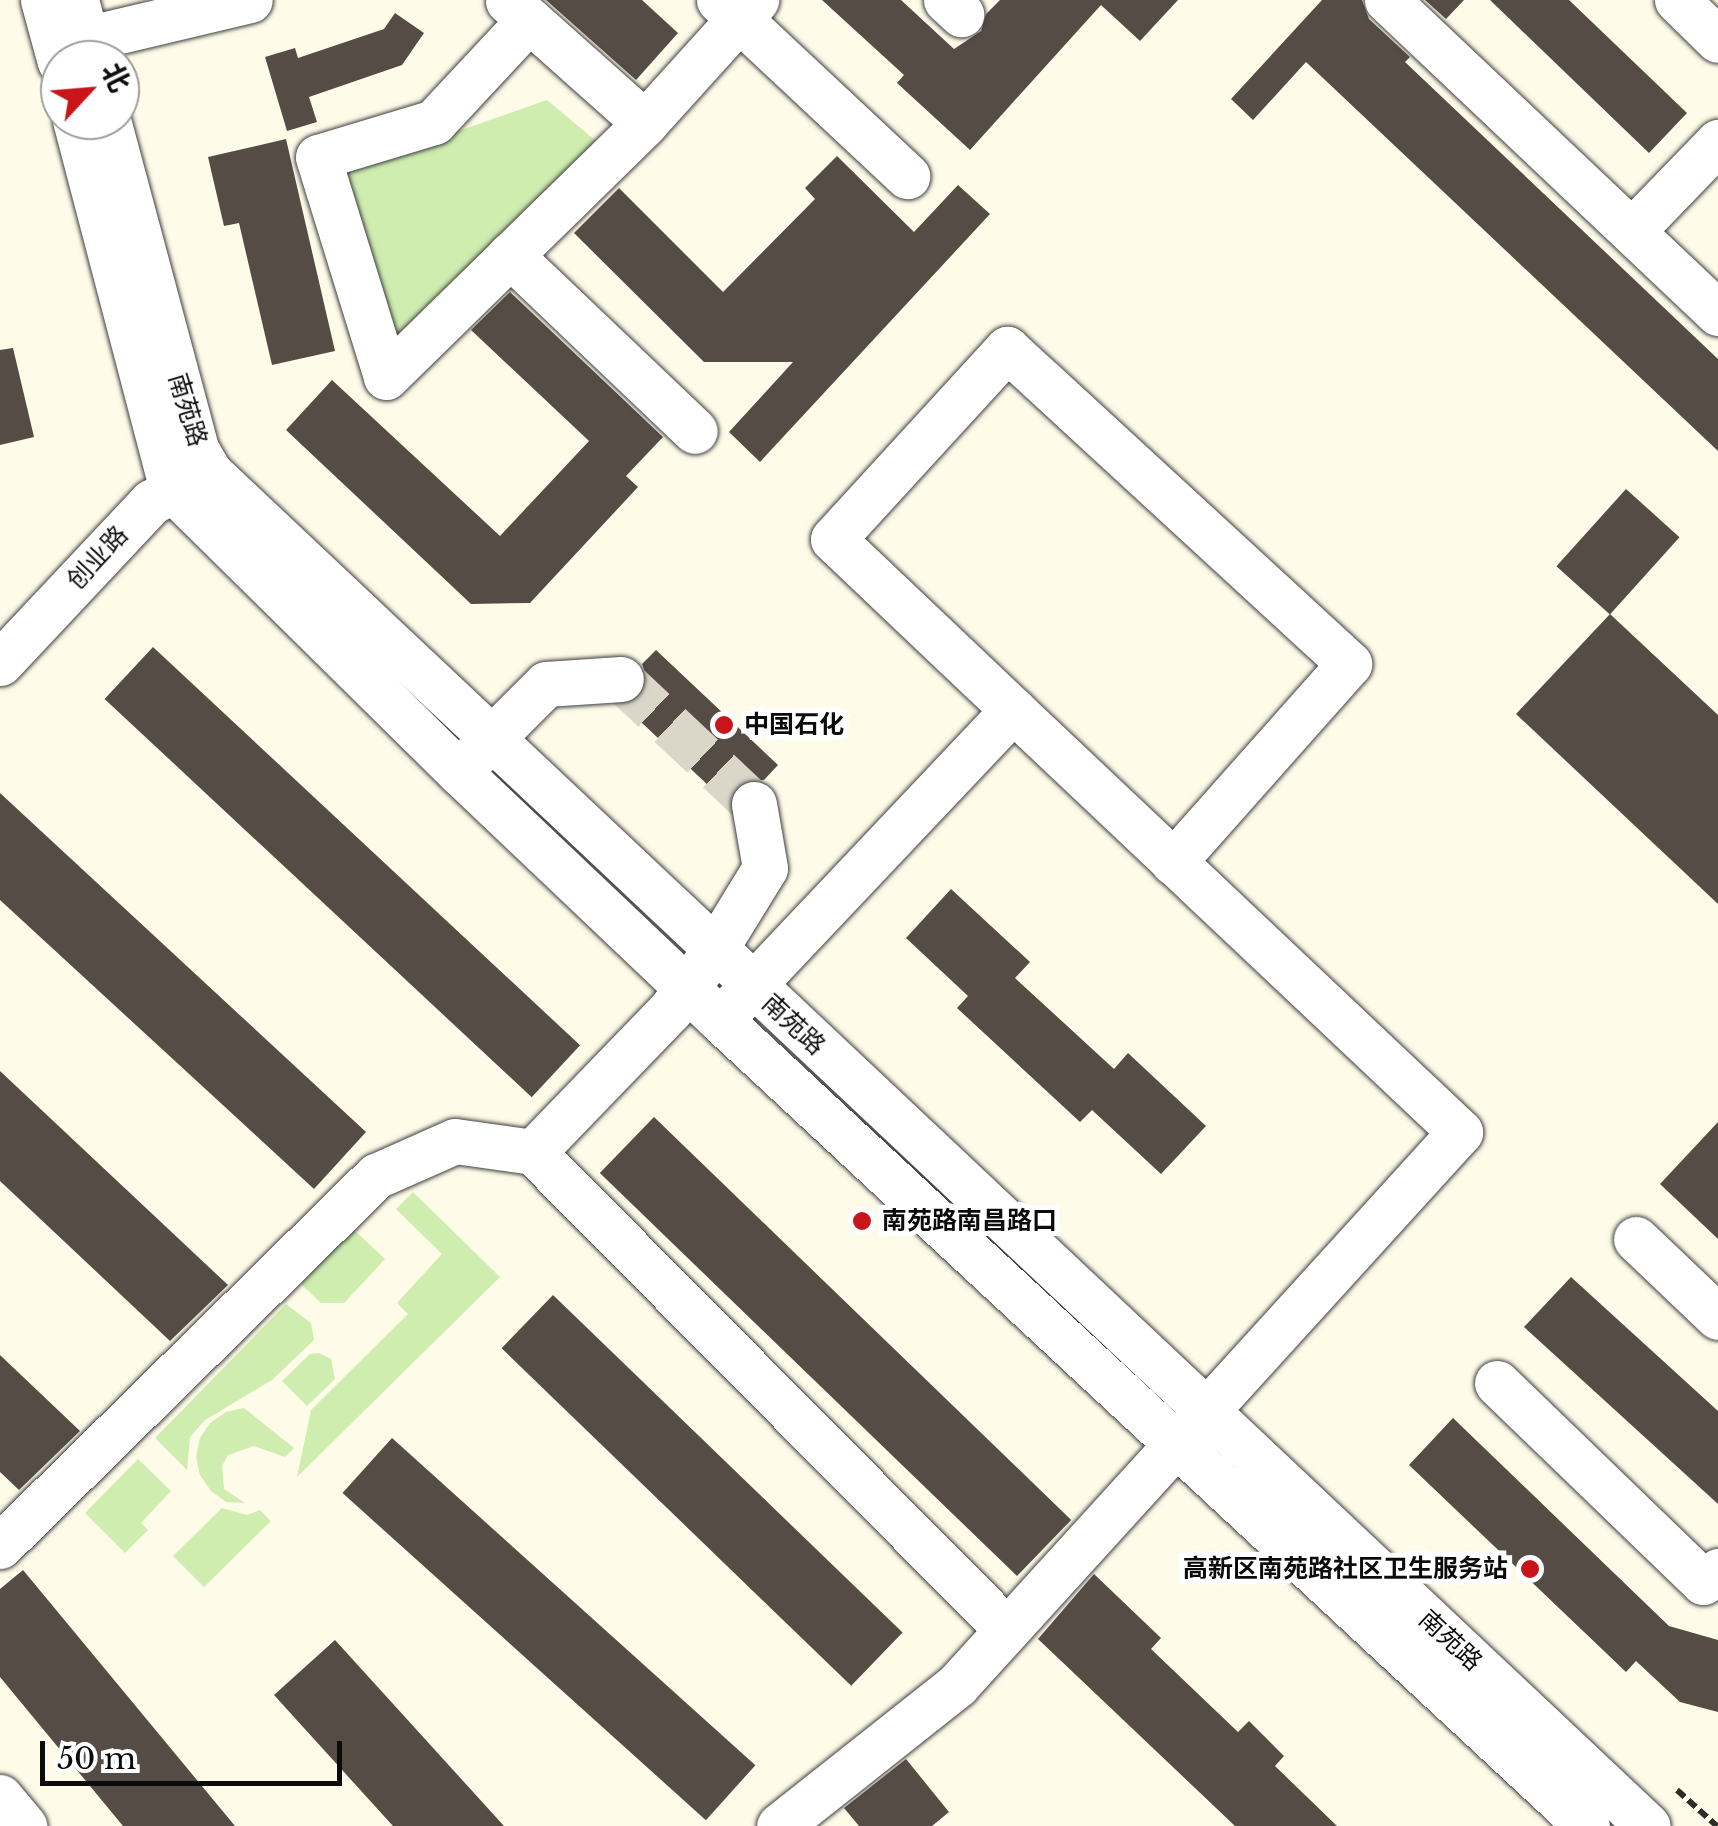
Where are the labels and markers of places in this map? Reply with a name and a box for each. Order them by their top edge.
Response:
place label: 中国石化 [744,710,844,740]
marker: 中国石化 [713,714,735,736]
place label: 南苑路南昌路口 [882,1206,1057,1236]
marker: 南苑路南昌路口 [851,1210,873,1232]
place label: 高新区南苑路社区卫生服务站 [1183,1554,1508,1584]
marker: 高新区南苑路社区卫生服务站 [1517,1556,1543,1582]

